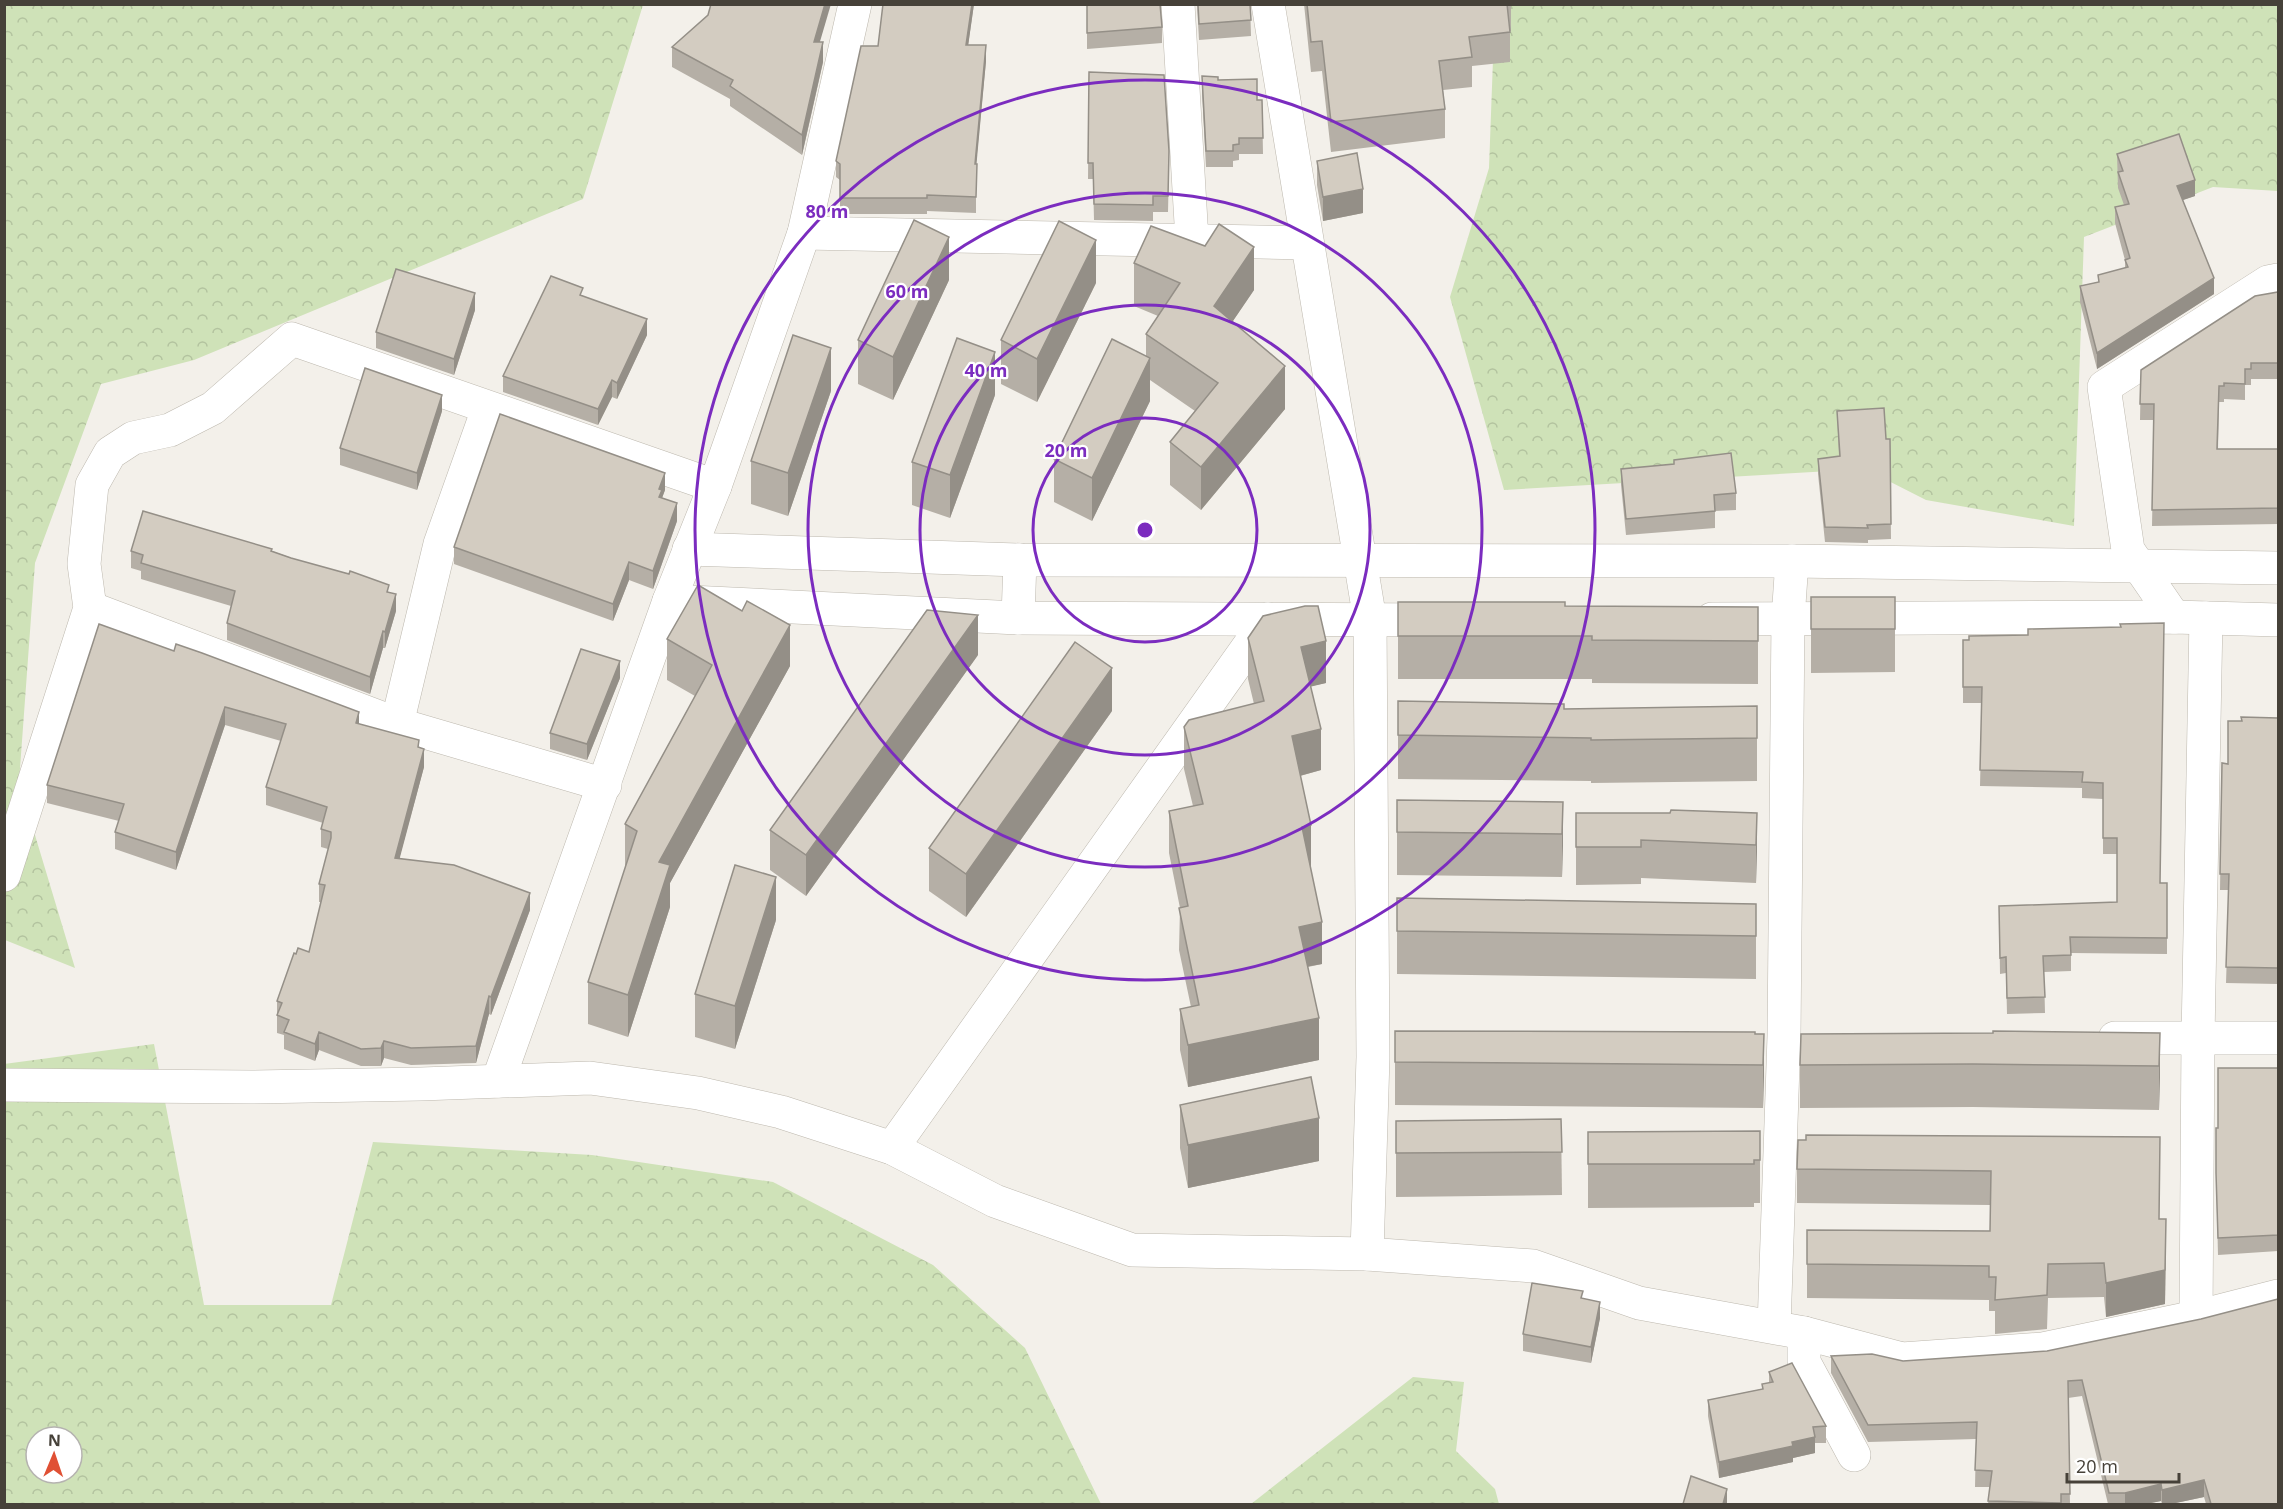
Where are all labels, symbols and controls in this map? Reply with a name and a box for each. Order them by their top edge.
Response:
text: 80 m [806,199,848,223]
text: 60 m [886,279,928,303]
text: 40 m [965,358,1007,382]
text: 20 m [1045,438,1087,462]
centre of rings [1135,520,1155,540]
north arrow [24,1425,84,1485]
text: N [48,1429,61,1451]
scale bar [2067,1446,2180,1484]
text: 20 m [2076,1454,2118,1478]

